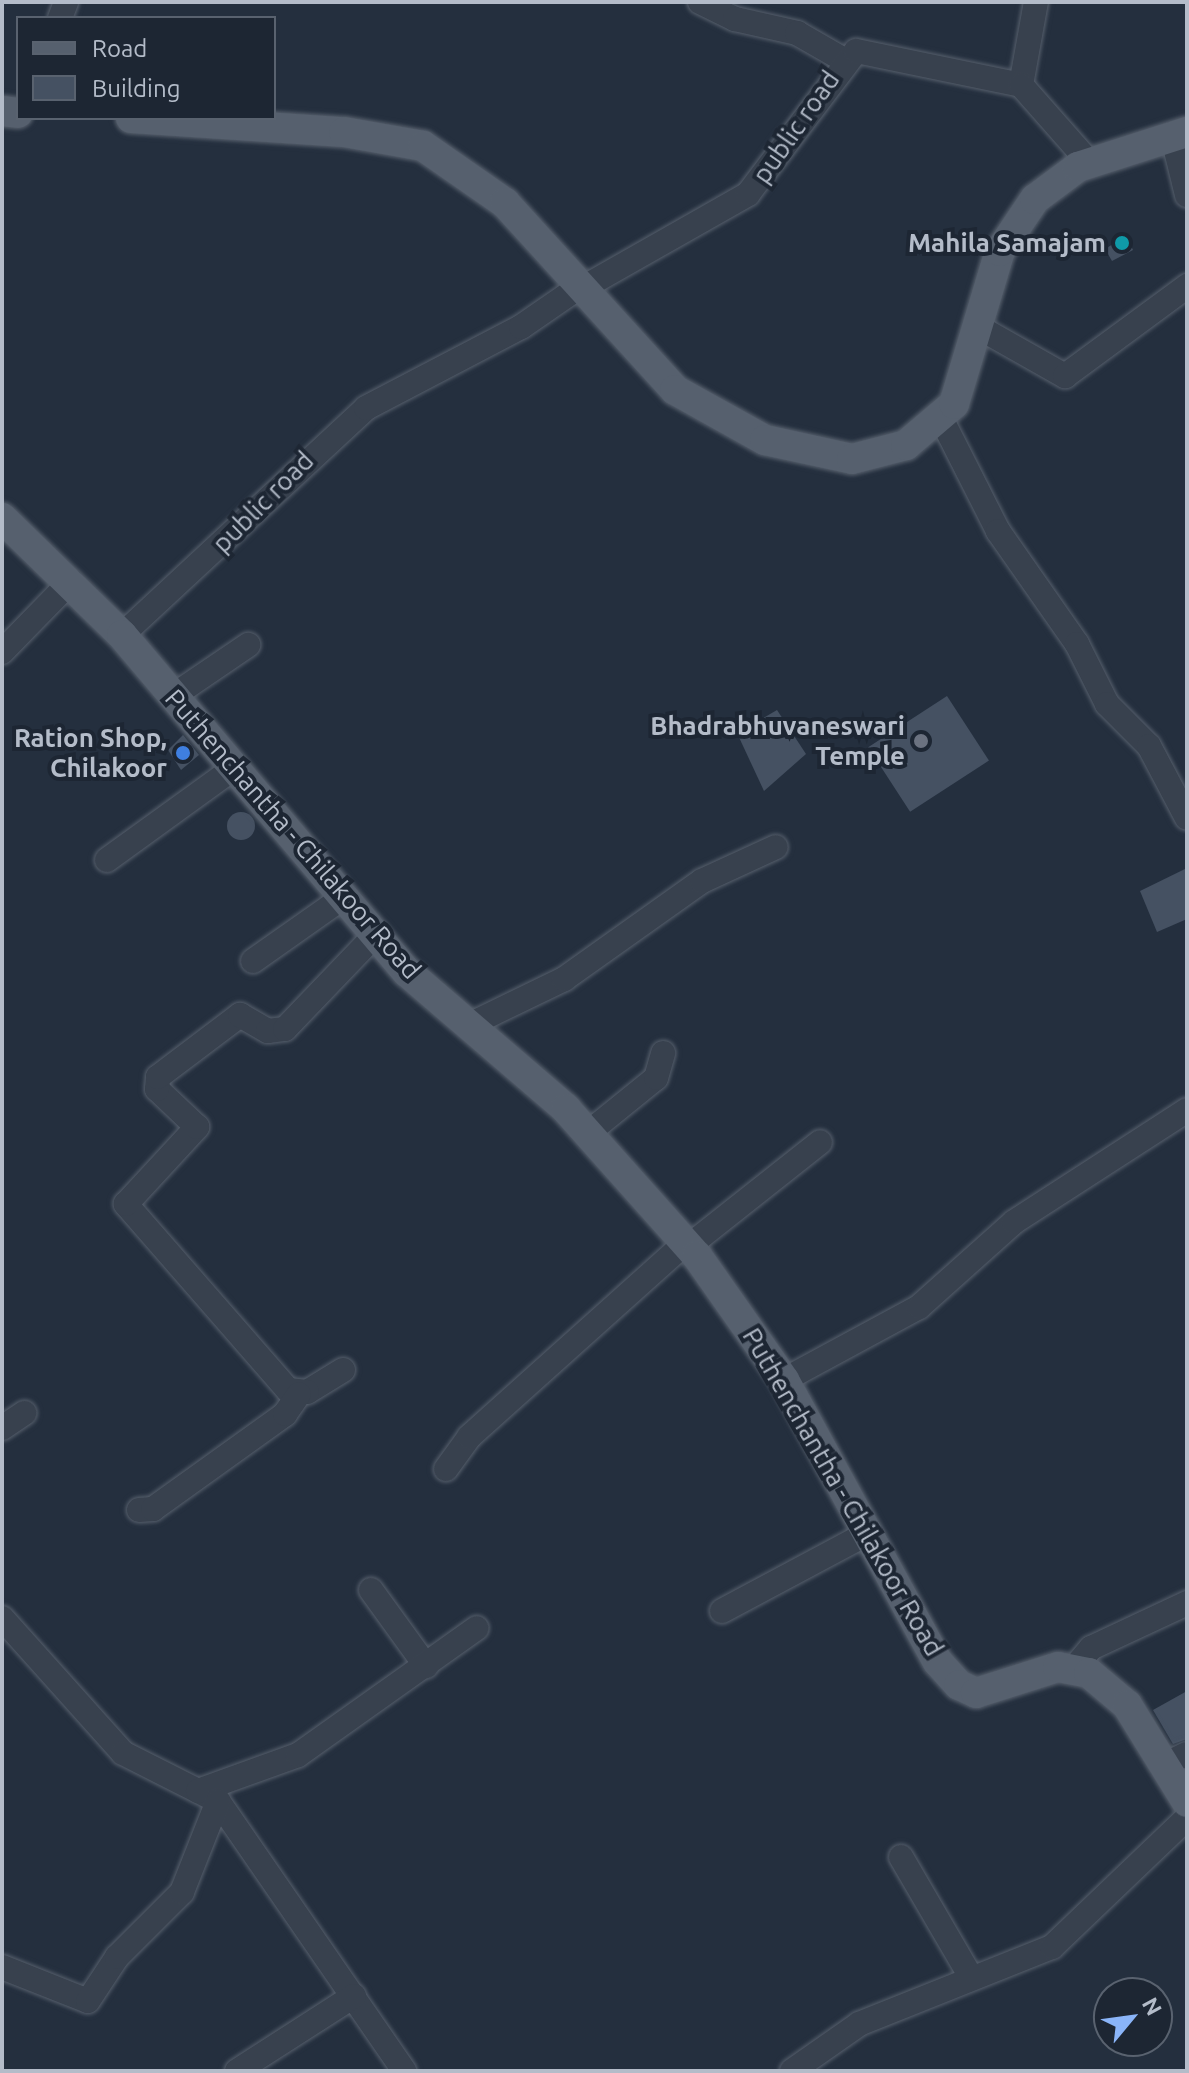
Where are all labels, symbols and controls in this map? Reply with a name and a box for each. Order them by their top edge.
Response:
legend [16,16,276,120]
text: Road [92,35,147,62]
street label: public road [746,65,846,189]
text: Building [92,75,180,102]
place label: Mahila Samajam [908,227,1106,259]
marker: Mahila Samajam [1113,234,1131,252]
street label: public road [206,445,320,559]
street label: Puthenchantha - Chilakoor Road [159,683,427,985]
place label: Bhadrabhuvaneswari Temple [650,710,905,772]
place label: Ration Shop, Chilakoor [14,722,167,784]
marker: Bhadrabhuvaneswari Temple [912,732,930,750]
marker: Ration Shop, Chilakoor [174,744,192,762]
street label: Puthenchantha - Chilakoor Road [736,1322,950,1662]
north arrow [1093,1977,1173,2057]
text: N [1138,1993,1168,2019]

